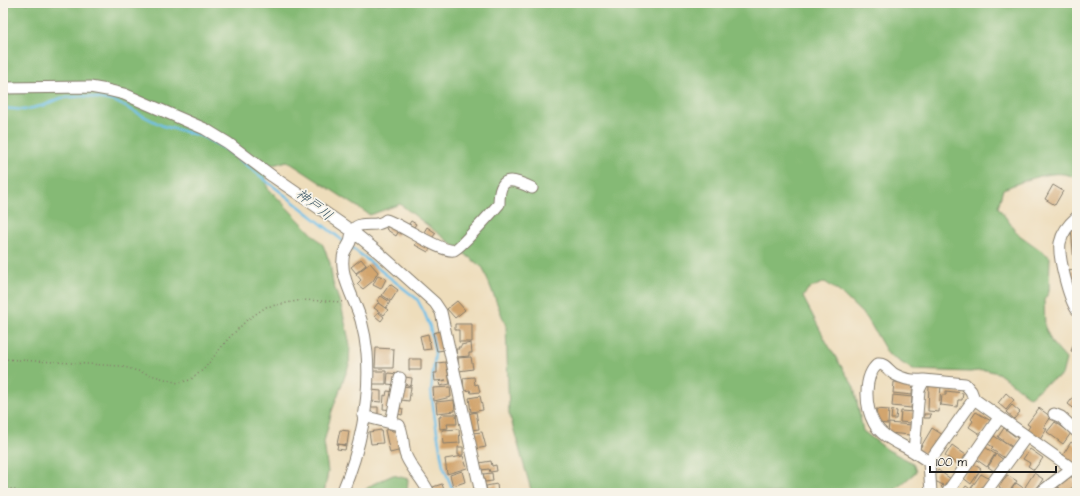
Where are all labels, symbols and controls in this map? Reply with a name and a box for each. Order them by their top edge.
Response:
water label: 神戸川 [291,184,337,226]
scale bar [930,448,1056,474]
text: 100 m [936,454,967,471]

